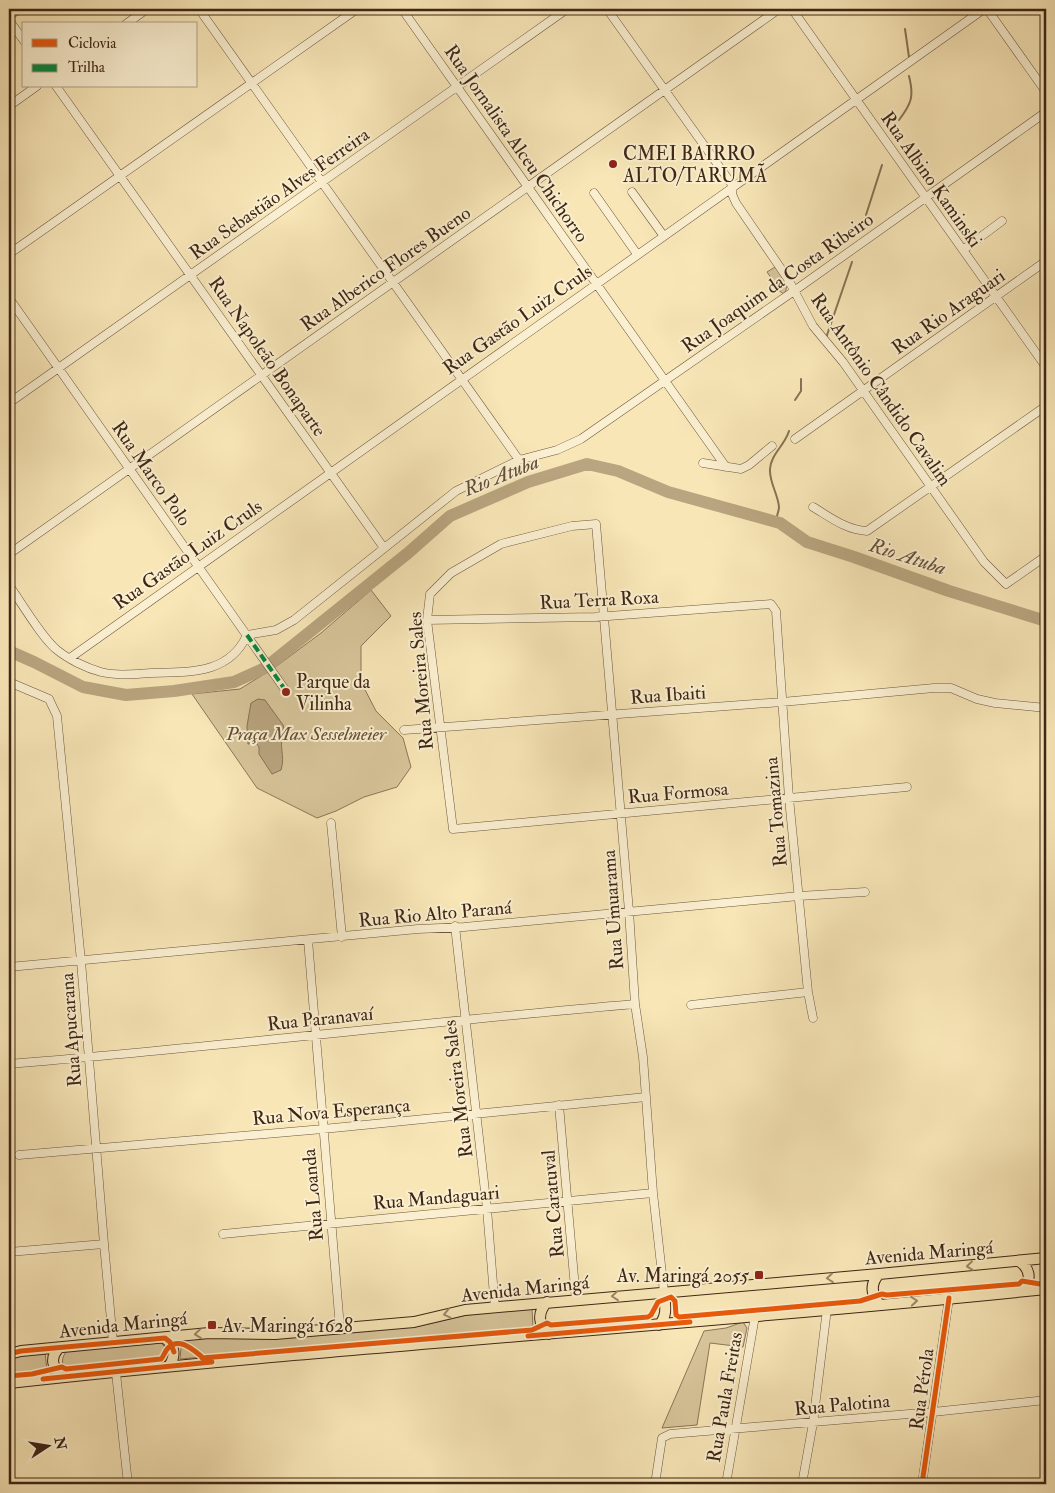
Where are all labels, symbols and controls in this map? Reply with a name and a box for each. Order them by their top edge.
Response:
legend [22,22,198,88]
text: Ciclovia [68,34,117,53]
street label: Rua Jornalista Alceu Chichorro [439,40,594,247]
text: Trilha [68,58,106,77]
street label: Rua Albino Kaminski [875,107,987,252]
street label: Rua Sebastião Alves Ferreira [185,122,374,265]
place label: CMEI BAIRRO ALTO/TARUMÃ [622,142,767,188]
marker: CMEI BAIRRO ALTO/TARUMÃ [607,158,619,170]
street label: Rua Alberico Flores Bueno [296,201,475,337]
street label: Rua Joaquim da Costa Ribeiro [677,207,878,358]
street label: Rua Gastão Luiz Cruls [438,259,597,380]
street label: Rua Rio Araguari [887,264,1010,360]
street label: Rua Napoleão Bonaparte [202,272,331,442]
street label: Rua Antônio Cândido Cavalim [805,288,957,491]
street label: Rua Marco Polo [106,417,196,531]
water label: Rio Atuba [459,449,543,502]
street label: Rua Gastão Luiz Cruls [108,494,267,615]
water label: Rio Atuba [865,532,949,581]
street label: Rua Terra Roxa [539,585,659,615]
street label: Rua Moreira Sales [403,611,439,751]
place label: Parque da Vilinha [296,670,371,716]
street label: Rua Ibaiti [629,680,707,710]
marker: Parque da Vilinha [280,686,292,698]
park label: Praça Max Sesselmeier [225,722,387,746]
street label: Rua Tomazina [759,756,793,868]
street label: Rua Formosa [627,777,730,809]
street label: Rua Umuarama [597,849,629,971]
street label: Rua Rio Alto Paraná [357,895,513,933]
street label: Rua Apucarana [55,972,88,1088]
street label: Rua Paranavaí [266,1001,376,1037]
street label: Rua Moreira Sales [438,1019,478,1159]
street label: Rua Nova Esperança [251,1093,411,1132]
street label: Rua Loanda [297,1147,329,1242]
street label: Rua Caratuval [536,1149,570,1259]
street label: Rua Mandaguari [372,1180,501,1215]
street label: Avenida Maringá [863,1235,994,1271]
one-way arrow [966,1260,974,1271]
place label: Av. Maringá 2055 [616,1264,750,1288]
marker: Av. Maringá 2055 [753,1269,765,1281]
street label: Avenida Maringá [459,1270,591,1308]
one-way arrow [826,1273,834,1284]
one-way arrow [611,1291,619,1302]
one-way arrow [911,1296,919,1307]
street label: Avenida Maringá [57,1306,189,1344]
one-way arrow [442,1309,451,1319]
place label: Av. Maringá 1628 [221,1314,353,1338]
marker: Av. Maringá 1628 [206,1319,218,1331]
one-way arrow [194,1328,202,1339]
street label: Rua Paula Freitas [702,1330,748,1464]
street label: Rua Pérola [904,1347,940,1432]
street label: Rua Palotina [793,1389,891,1421]
north arrow [22,1420,72,1470]
text: N [50,1435,70,1452]

